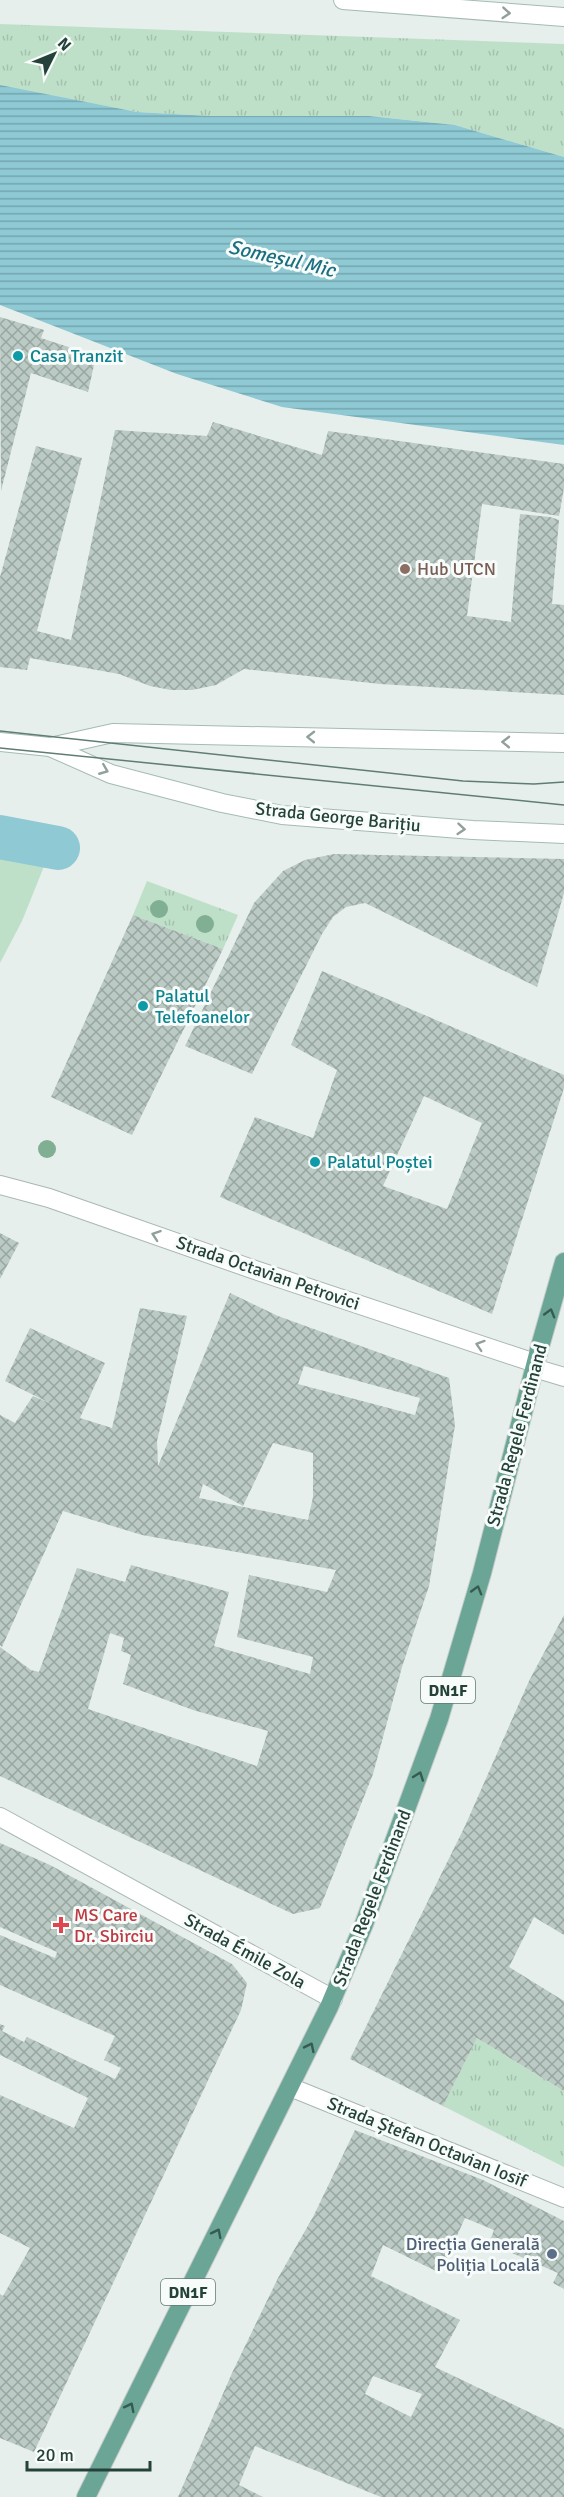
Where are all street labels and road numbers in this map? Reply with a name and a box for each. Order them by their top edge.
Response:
street label: Strada George Barițiu [254,797,422,837]
street label: Strada Octavian Petrovici [173,1231,363,1315]
street label: Strada Regele Ferdinand [482,1342,552,1528]
road number: DN1F [421,1677,475,1703]
street label: Strada Regele Ferdinand [328,1806,416,1990]
street label: Strada Émile Zola [180,1909,310,1993]
street label: Strada Ștefan Octavian Iosif [324,2092,531,2192]
road number: DN1F [161,2279,215,2305]

